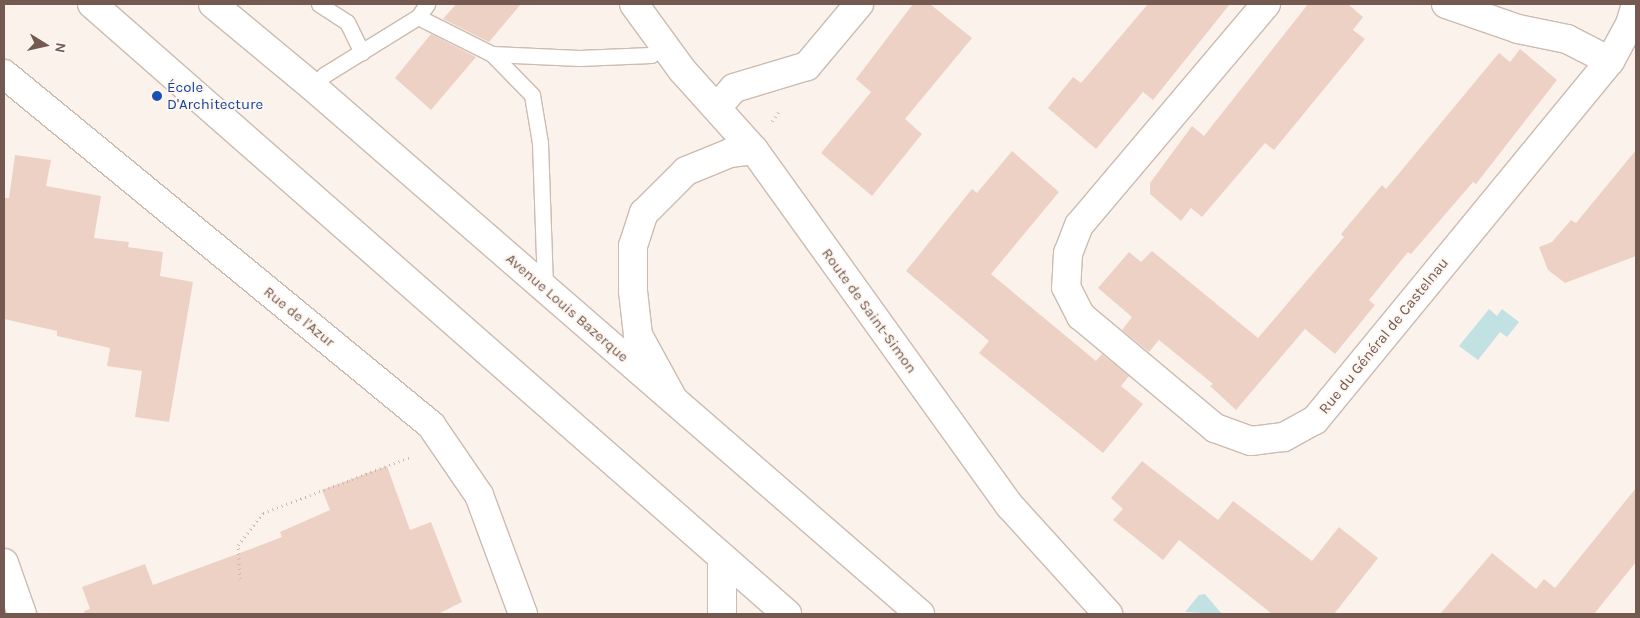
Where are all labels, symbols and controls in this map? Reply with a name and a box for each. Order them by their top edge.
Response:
north arrow [20,20,70,70]
text: N [51,41,70,54]
place label: École D'Architecture [167,78,263,113]
marker: École D'Architecture [151,90,163,102]
street label: Route de Saint-Simon [818,245,920,377]
street label: Avenue Louis Bazerque [502,250,632,366]
street label: Rue du Général de Castelnau [1315,254,1453,418]
street label: Rue de l'Azur [260,283,338,351]

